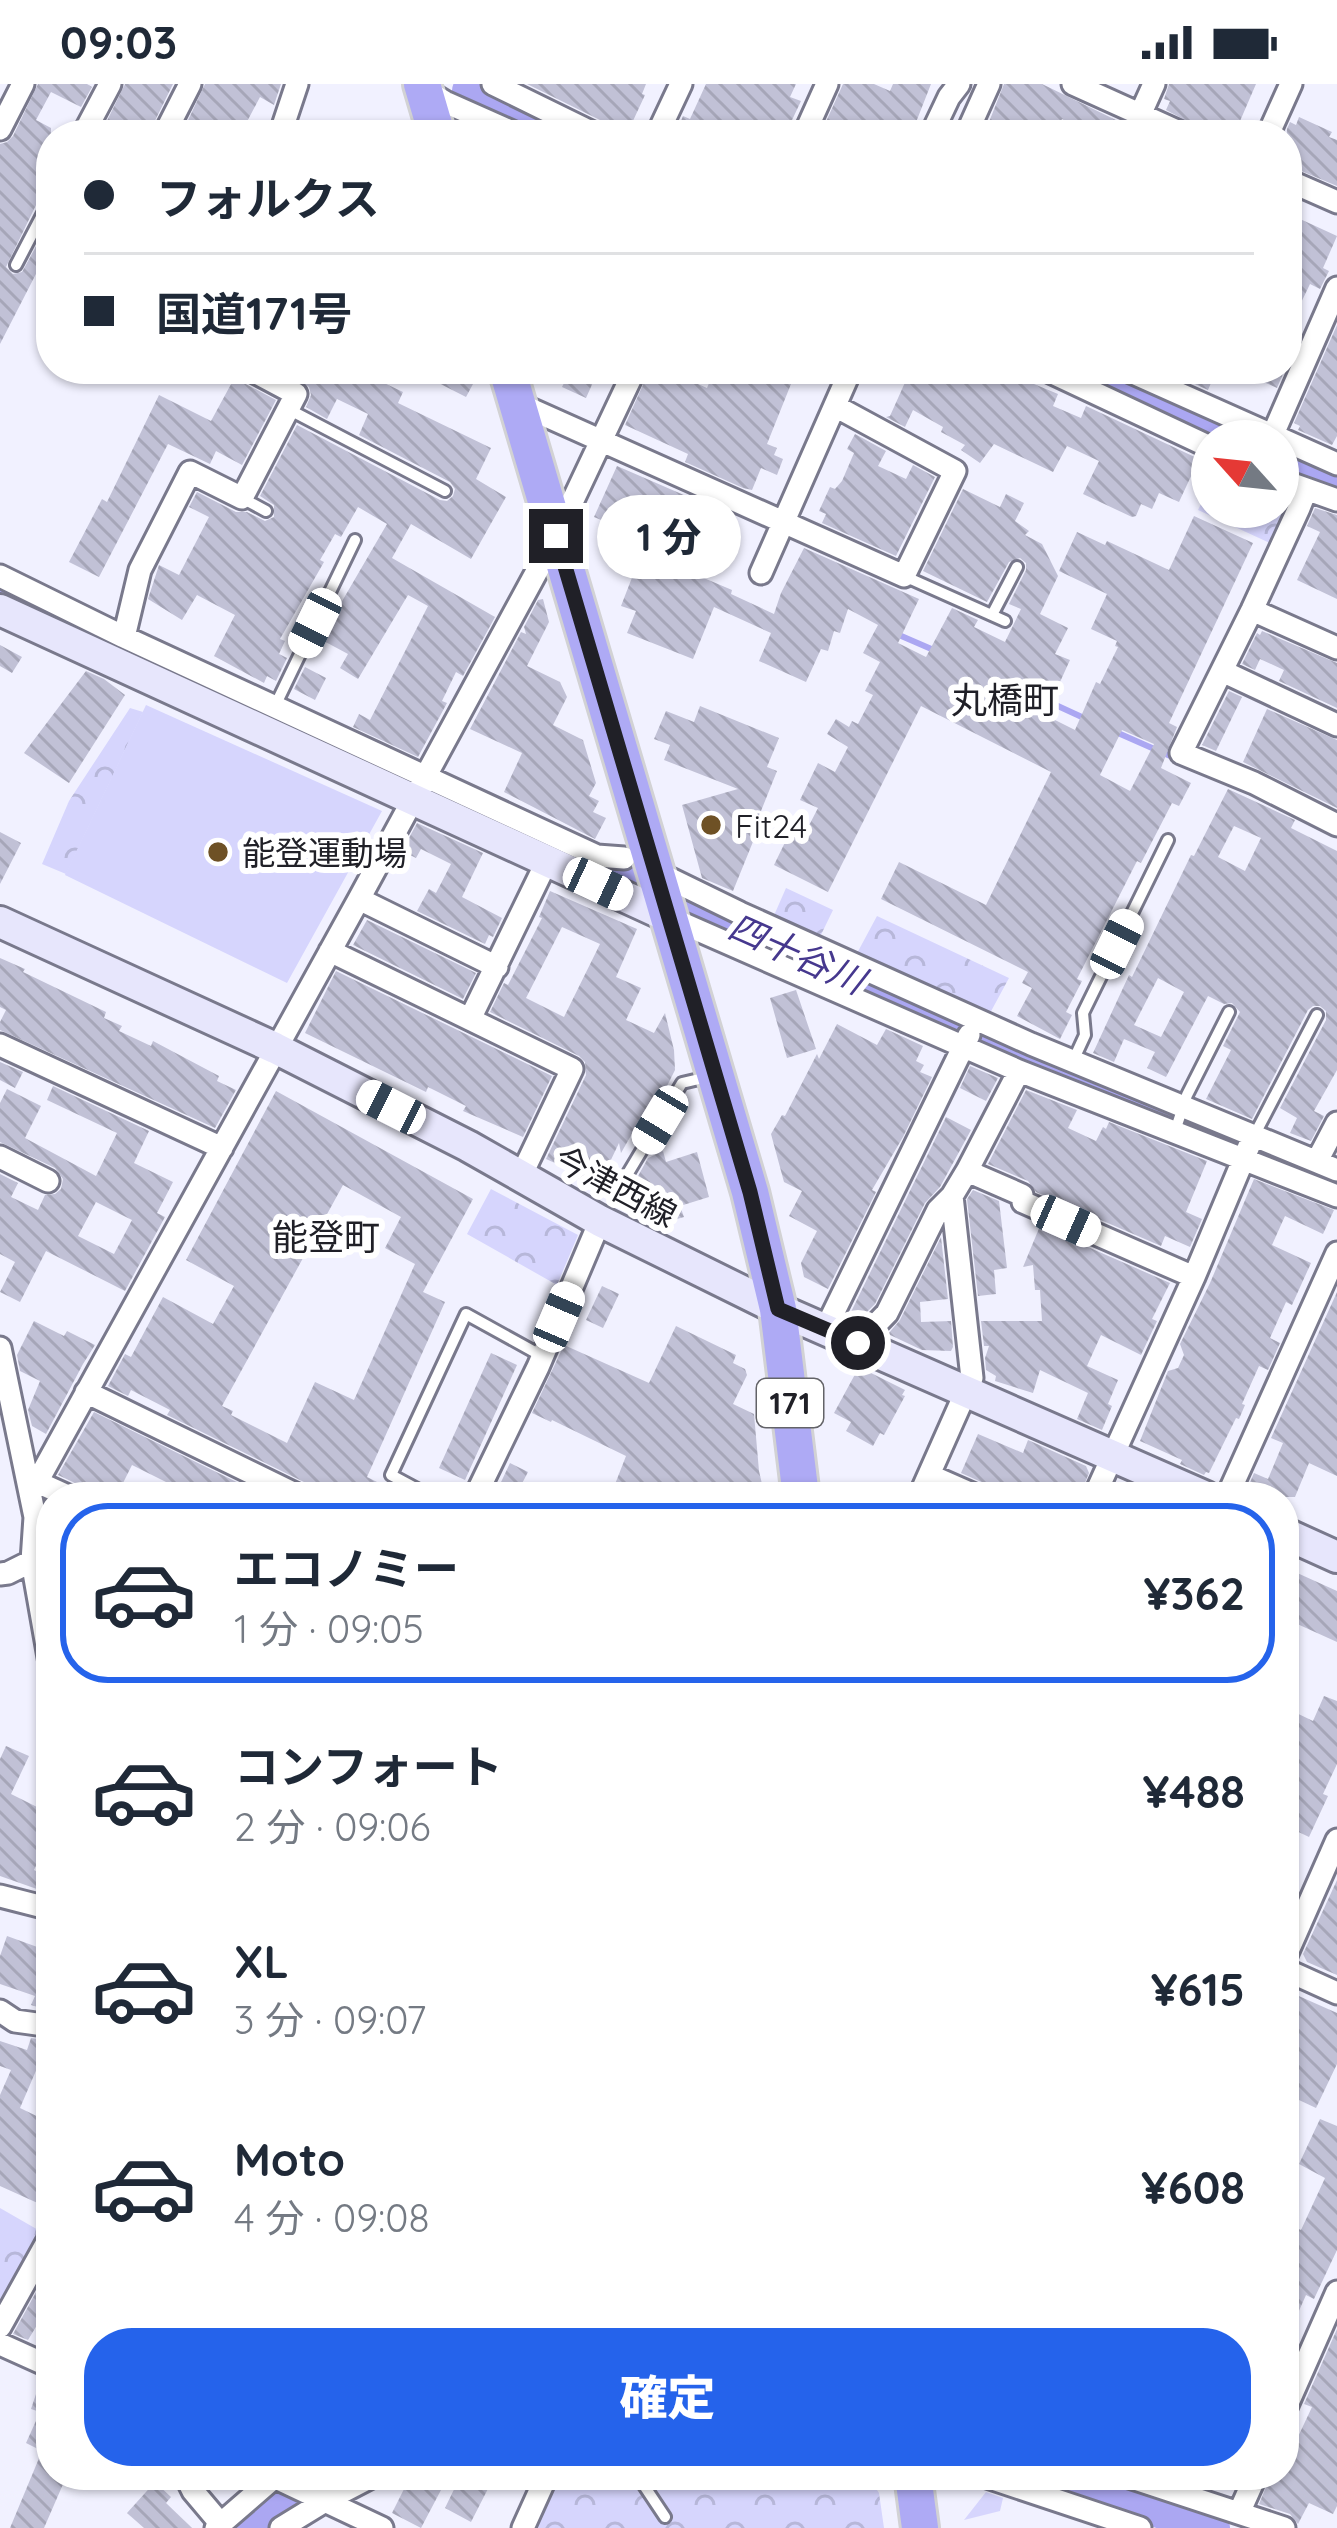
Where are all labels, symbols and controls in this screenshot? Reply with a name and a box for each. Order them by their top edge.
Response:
text: 09:03 [60,14,177,70]
text: フォルクス [156,170,380,226]
text: 国道171号 [156,285,353,341]
north arrow [1191,420,1299,528]
map controls [1191,420,1299,528]
callout: 1 分 [598,494,742,578]
route end [529,509,583,563]
text: 1 分 [636,512,702,561]
car [283,583,347,663]
district label: 丸橋町 [951,677,1059,722]
place label: Fit24 [735,805,807,846]
marker: Fit24 [698,812,724,838]
place label: 能登運動場 [242,832,407,873]
marker: 能登運動場 [205,839,231,865]
car [558,852,638,916]
water label: 四十谷川 [722,903,876,1004]
car [1085,904,1149,984]
car [351,1075,431,1139]
car [626,1080,694,1160]
street label: 今津西線 [548,1137,684,1235]
car [1026,1190,1106,1252]
district label: 能登町 [272,1214,380,1259]
car [528,1277,590,1357]
route start [831,1316,885,1370]
road number: 171 [757,1379,823,1427]
icon: car [90,1539,198,1647]
text: エコノミー [234,1540,459,1596]
text: ¥362 [1144,1565,1245,1621]
text: 1 分 · 09:05 [234,1604,424,1653]
icon: car [90,1737,198,1845]
text: コンフォート [234,1738,503,1794]
text: ¥488 [1142,1763,1245,1819]
text: 2 分 · 09:06 [234,1802,431,1851]
text: XL [234,1933,289,1989]
icon: car [90,1935,198,2043]
text: ¥615 [1151,1961,1245,2017]
text: 3 分 · 09:07 [234,1995,426,2044]
text: Moto [234,2131,345,2187]
icon: car [90,2133,198,2241]
text: ¥608 [1141,2159,1245,2215]
text: 4 分 · 09:08 [234,2193,430,2242]
button: 確定 [84,2328,1251,2466]

